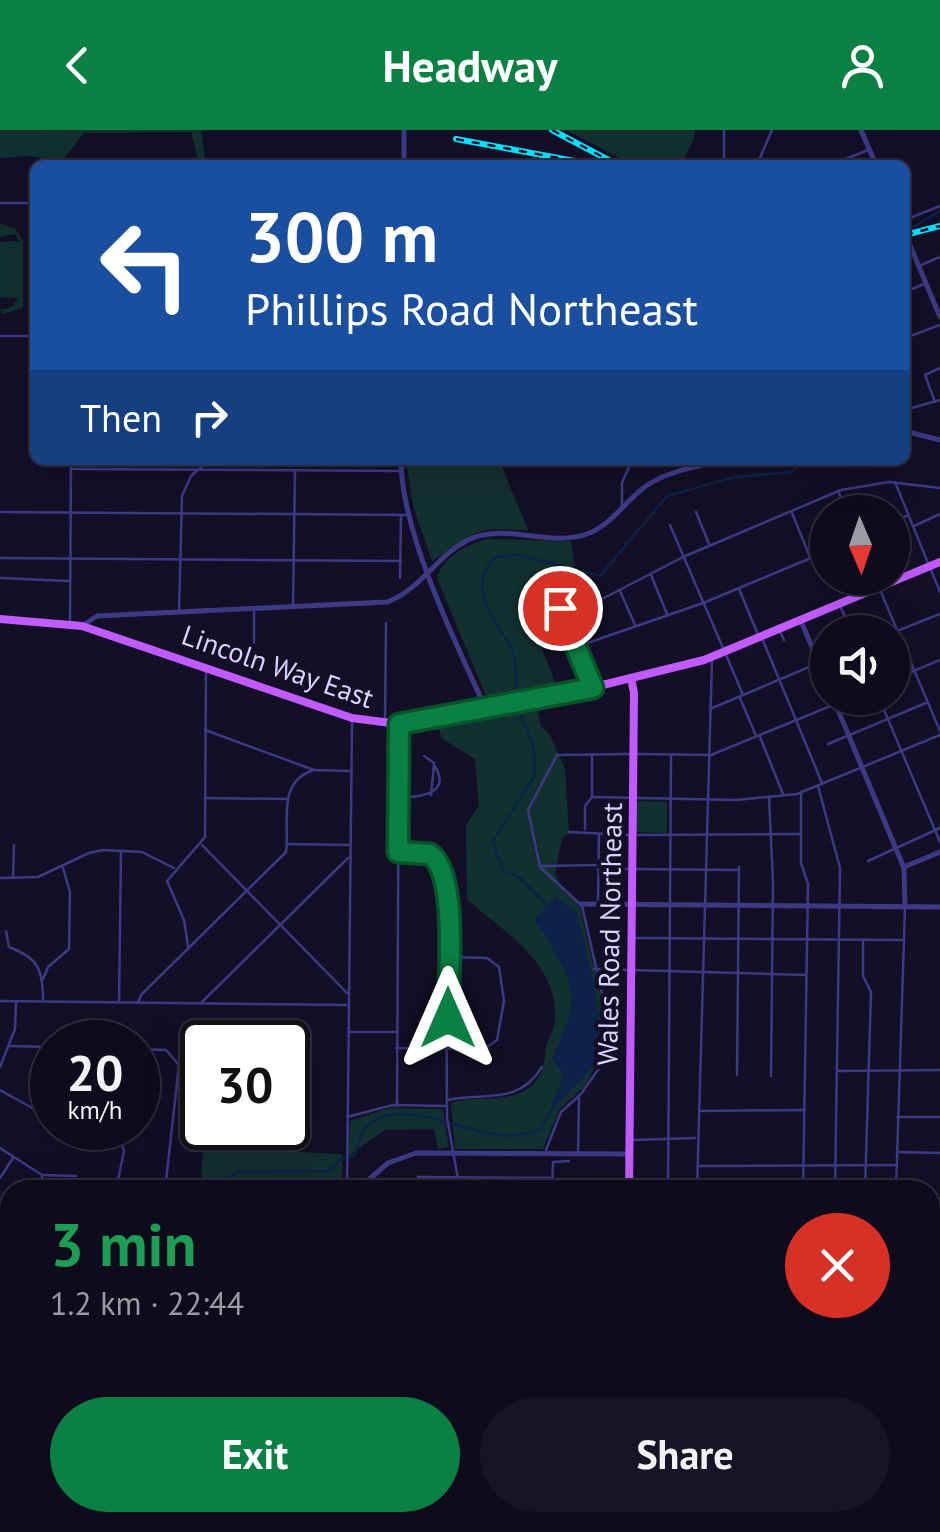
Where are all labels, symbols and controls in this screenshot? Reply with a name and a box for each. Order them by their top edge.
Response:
text: Headway [382,36,558,94]
icon: back [50,38,105,93]
icon: person [835,38,890,93]
text: 300 m [245,191,438,281]
icon: left [80,200,210,330]
text: Phillips Road Northeast [245,279,698,337]
icon: right [182,390,237,445]
text: Then [80,393,162,442]
north arrow [810,495,910,595]
map controls [810,495,910,715]
pin [518,566,603,651]
icon: arrive [533,581,588,636]
button: sound [810,615,910,715]
street label: Lincoln Way East [177,616,379,716]
street label: Wales Road Northeast [588,802,630,1066]
position arrow [396,966,500,1070]
speed limit sign: 30 [180,1020,310,1150]
text: 20 [67,1040,123,1105]
text: km/h [68,1094,122,1126]
text: 3 min [50,1205,196,1283]
button: close [785,1213,890,1318]
text: 1.2 km · 22:44 [50,1282,244,1324]
button: Exit [50,1397,460,1512]
button: Share [480,1397,890,1512]

